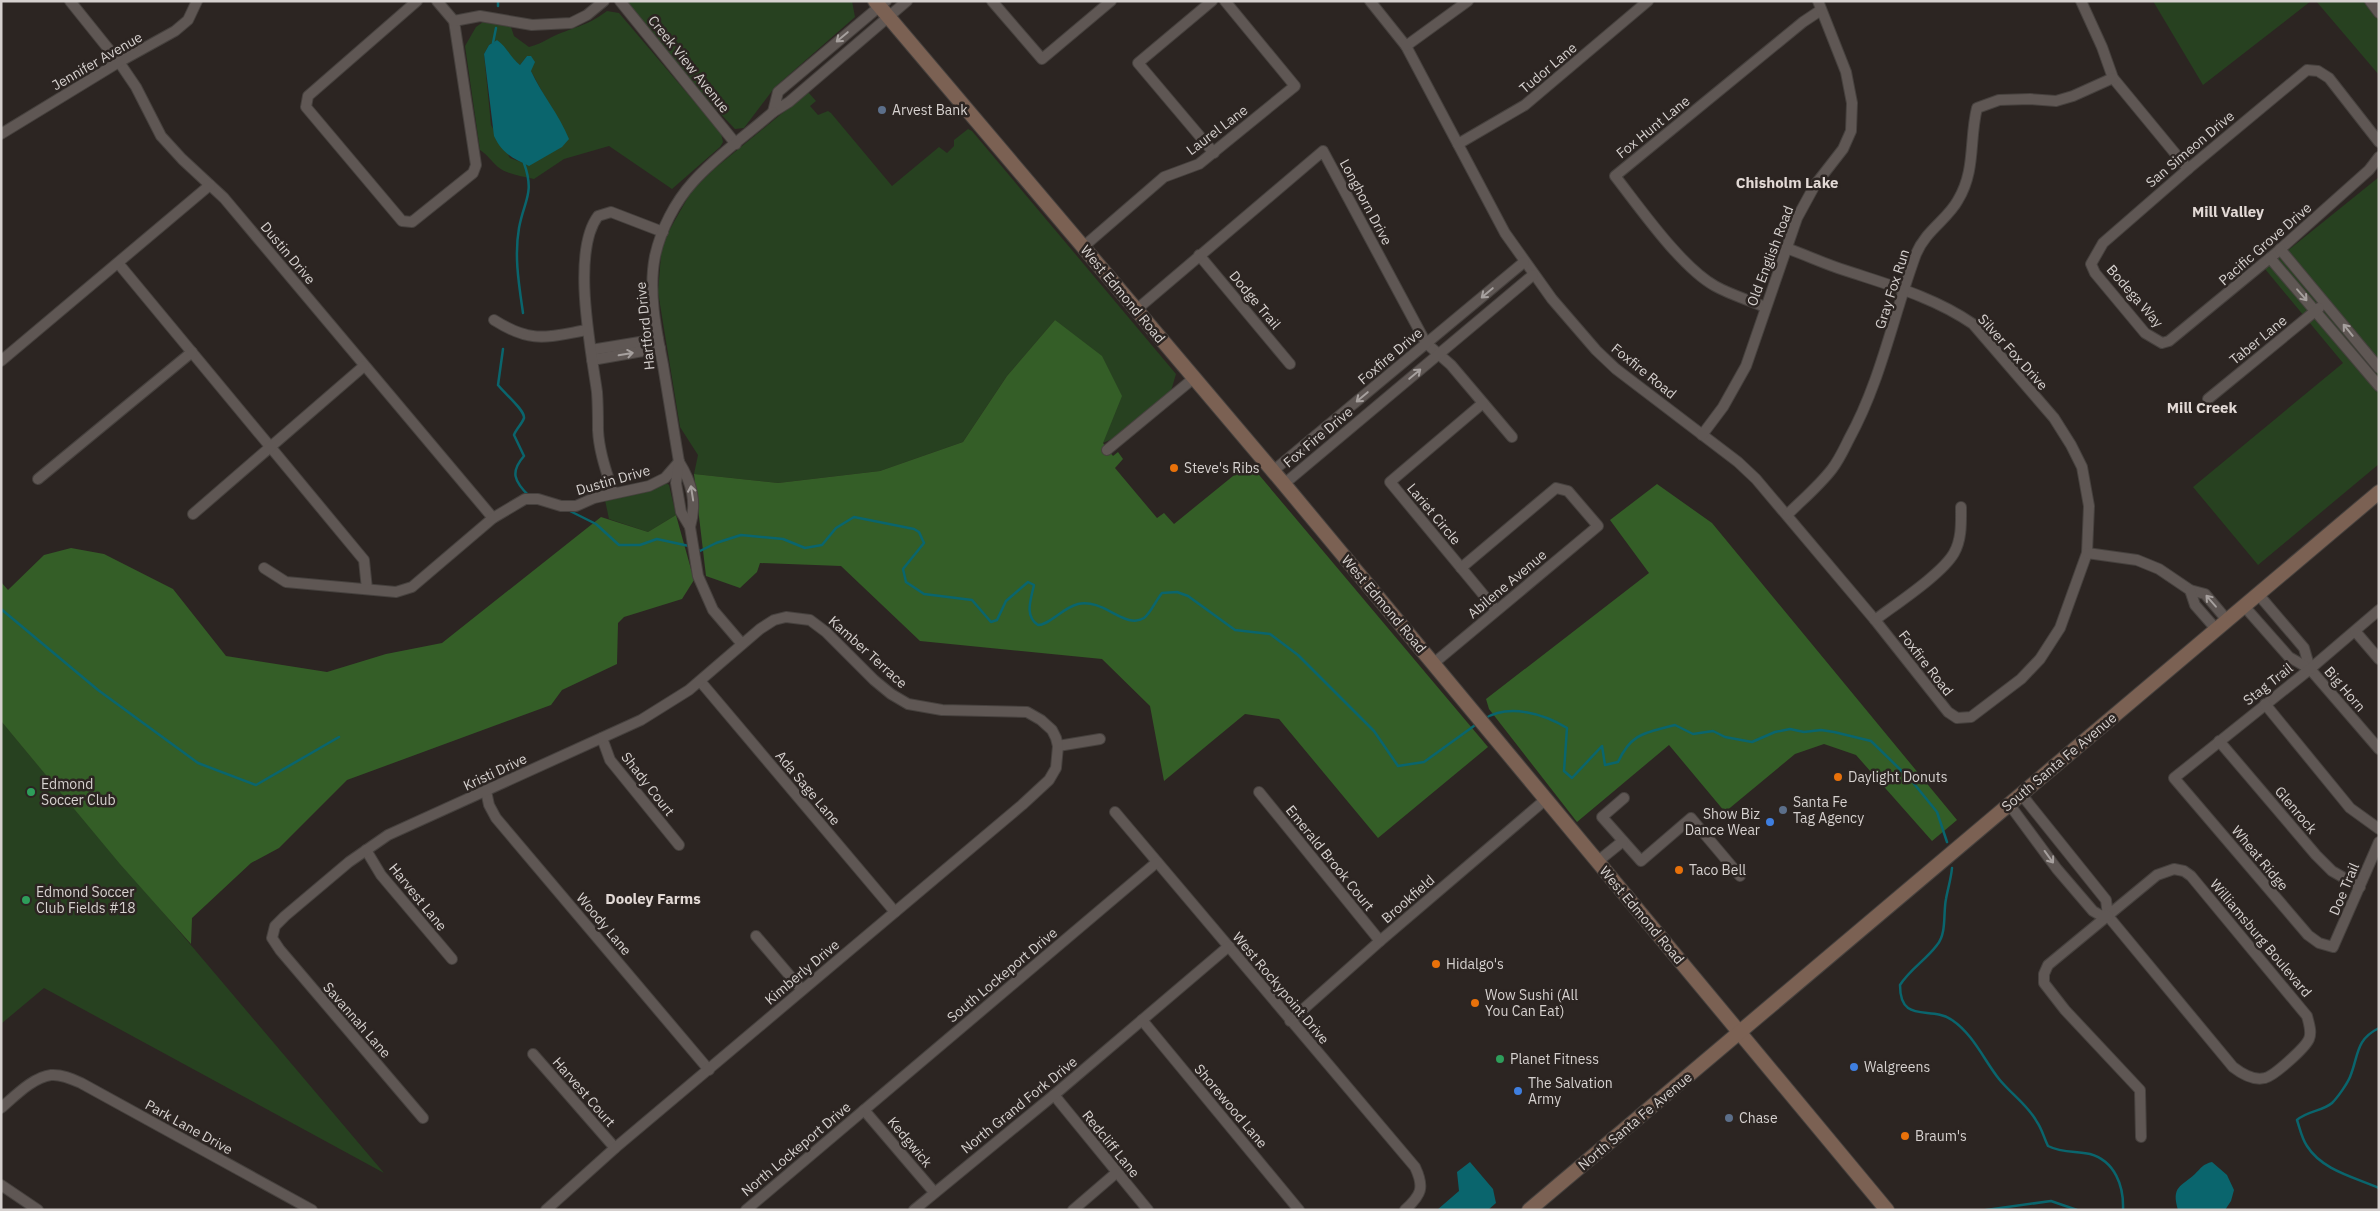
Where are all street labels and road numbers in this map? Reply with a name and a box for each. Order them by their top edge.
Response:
street label: Creek View Avenue [644,12,734,117]
street label: Jennifer Avenue [49,28,146,94]
street label: Tudor Lane [1515,38,1581,97]
street label: Fox Hunt Lane [1612,92,1694,162]
street label: Laurel Lane [1183,101,1252,159]
street label: San Simeon Drive [2142,107,2238,191]
street label: Longhorn Drive [1336,156,1396,248]
street label: Pacific Grove Drive [2215,198,2315,289]
street label: Old English Road [1743,203,1797,309]
street label: Dustin Drive [257,218,320,288]
street label: West Edmond Road [1077,241,1169,347]
street label: Gray Fox Run [1871,247,1913,331]
street label: Bodega Way [2103,261,2167,331]
street label: Dodge Trail [1225,267,1285,333]
street label: Hartford Drive [631,281,659,371]
street label: Silver Fox Drive [1974,310,2052,394]
street label: Taber Lane [2226,311,2291,369]
street label: Foxfire Drive [1354,324,1426,388]
street label: Foxfire Road [1608,339,1680,403]
street label: Fox Fire Drive [1279,402,1357,471]
street label: Dustin Drive [574,461,652,499]
street label: Lariet Circle [1403,480,1465,549]
street label: Abilene Avenue [1464,545,1550,622]
street label: West Edmond Road [1338,551,1430,657]
street label: Kamber Terrace [825,612,911,692]
street label: Foxfire Road [1895,627,1957,699]
street label: Stag Trail [2239,659,2297,709]
street label: Big Horn [2320,663,2370,715]
street label: South Santa Fe Avenue [1998,708,2120,815]
street label: Ada Sage Lane [772,747,845,829]
street label: Shady Court [617,748,679,820]
street label: Kristi Drive [460,749,530,795]
street label: Glenrock [2271,783,2321,838]
street label: Emerald Brook Court [1282,801,1378,915]
street label: Wheat Ridge [2228,822,2293,894]
street label: Harvest Lane [385,859,451,935]
street label: Doe Trail [2325,860,2363,918]
street label: West Edmond Road [1596,862,1688,968]
street label: Brookfield [1378,871,1438,927]
street label: Williamsburg Boulevard [2206,875,2316,1001]
street label: Woody Lane [573,889,636,959]
street label: South Lockeport Drive [943,923,1061,1026]
street label: West Rockypoint Drive [1229,928,1333,1048]
street label: Kimberly Drive [761,935,843,1008]
street label: Savannah Lane [319,978,395,1062]
street label: North Grand Fork Drive [957,1052,1081,1157]
street label: Harvest Court [549,1053,619,1131]
street label: Shorewood Lane [1191,1060,1272,1152]
street label: North Santa Fe Avenue [1574,1068,1696,1174]
street label: Park Lane Drive [142,1095,236,1159]
street label: North Lockeport Drive [738,1098,855,1200]
street label: Redcliff Lane [1078,1107,1144,1182]
street label: Kedgwick [884,1113,937,1171]

